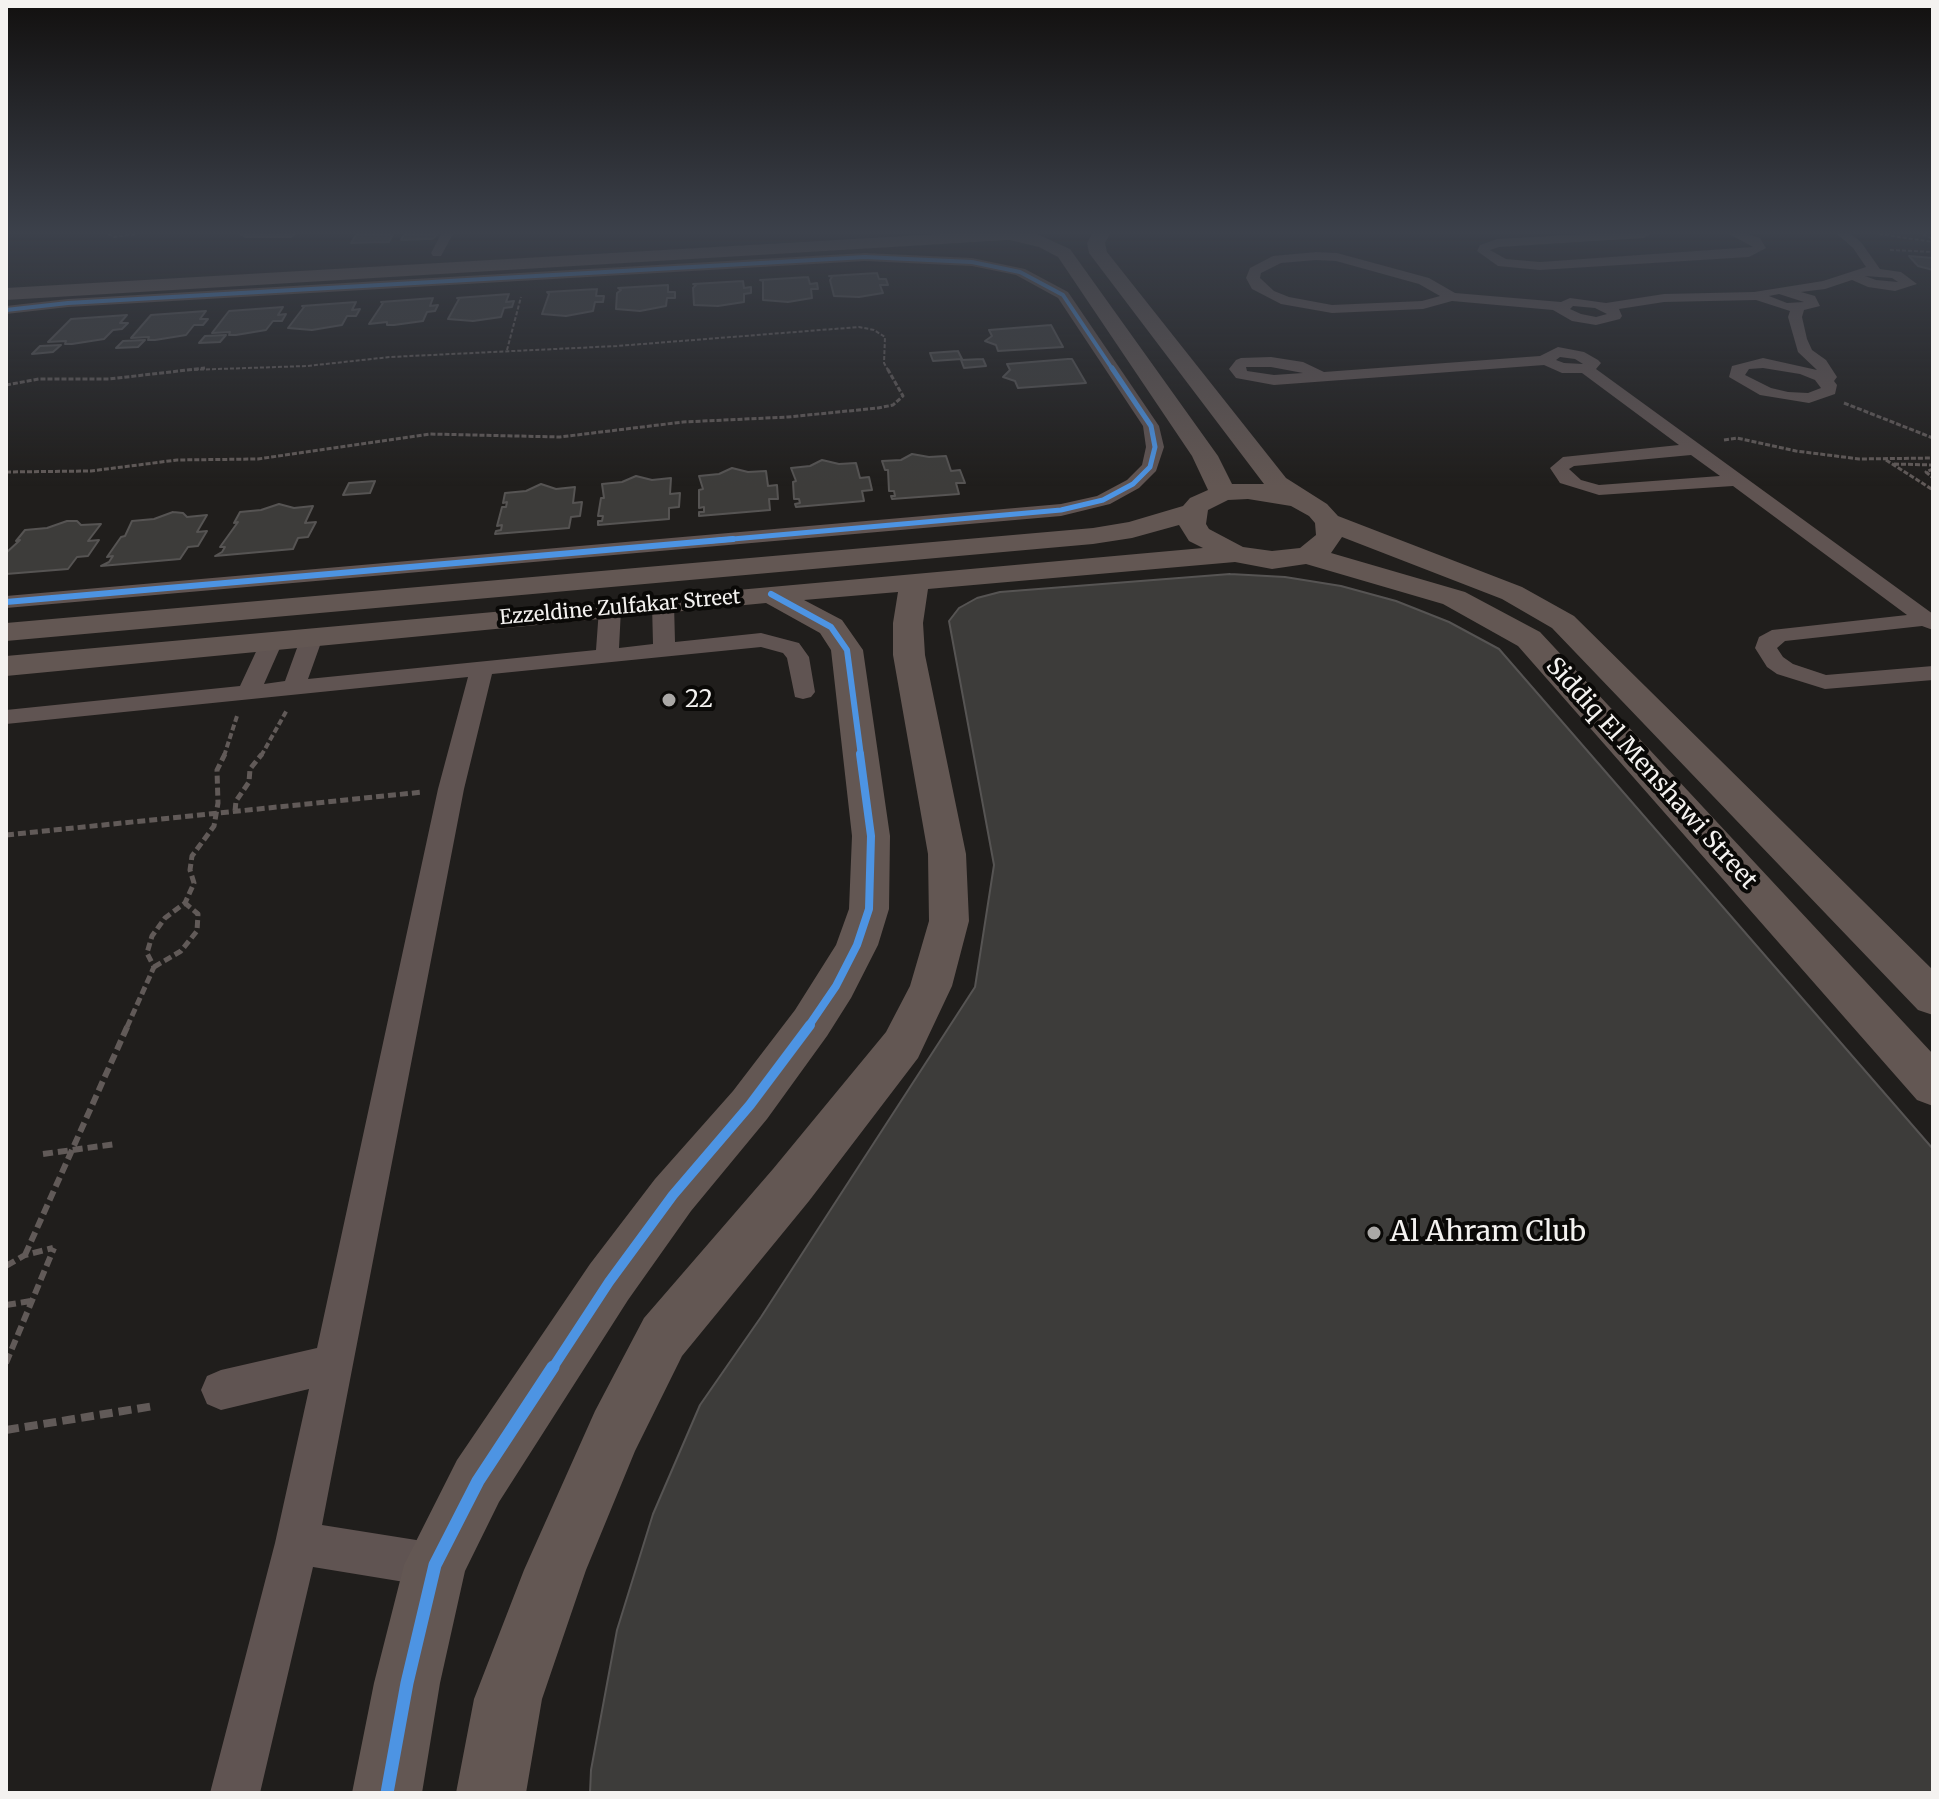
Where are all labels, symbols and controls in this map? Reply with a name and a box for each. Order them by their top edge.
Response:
street label: Ezzeldine Zulfakar Street [498,585,742,631]
street label: Siddiq El Menshawi Street [1539,652,1763,896]
place label: 22 [685,686,713,714]
marker: 22 [660,691,678,709]
place label: Al Ahram Club [1390,1216,1586,1250]
marker: Al Ahram Club [1365,1224,1383,1242]

